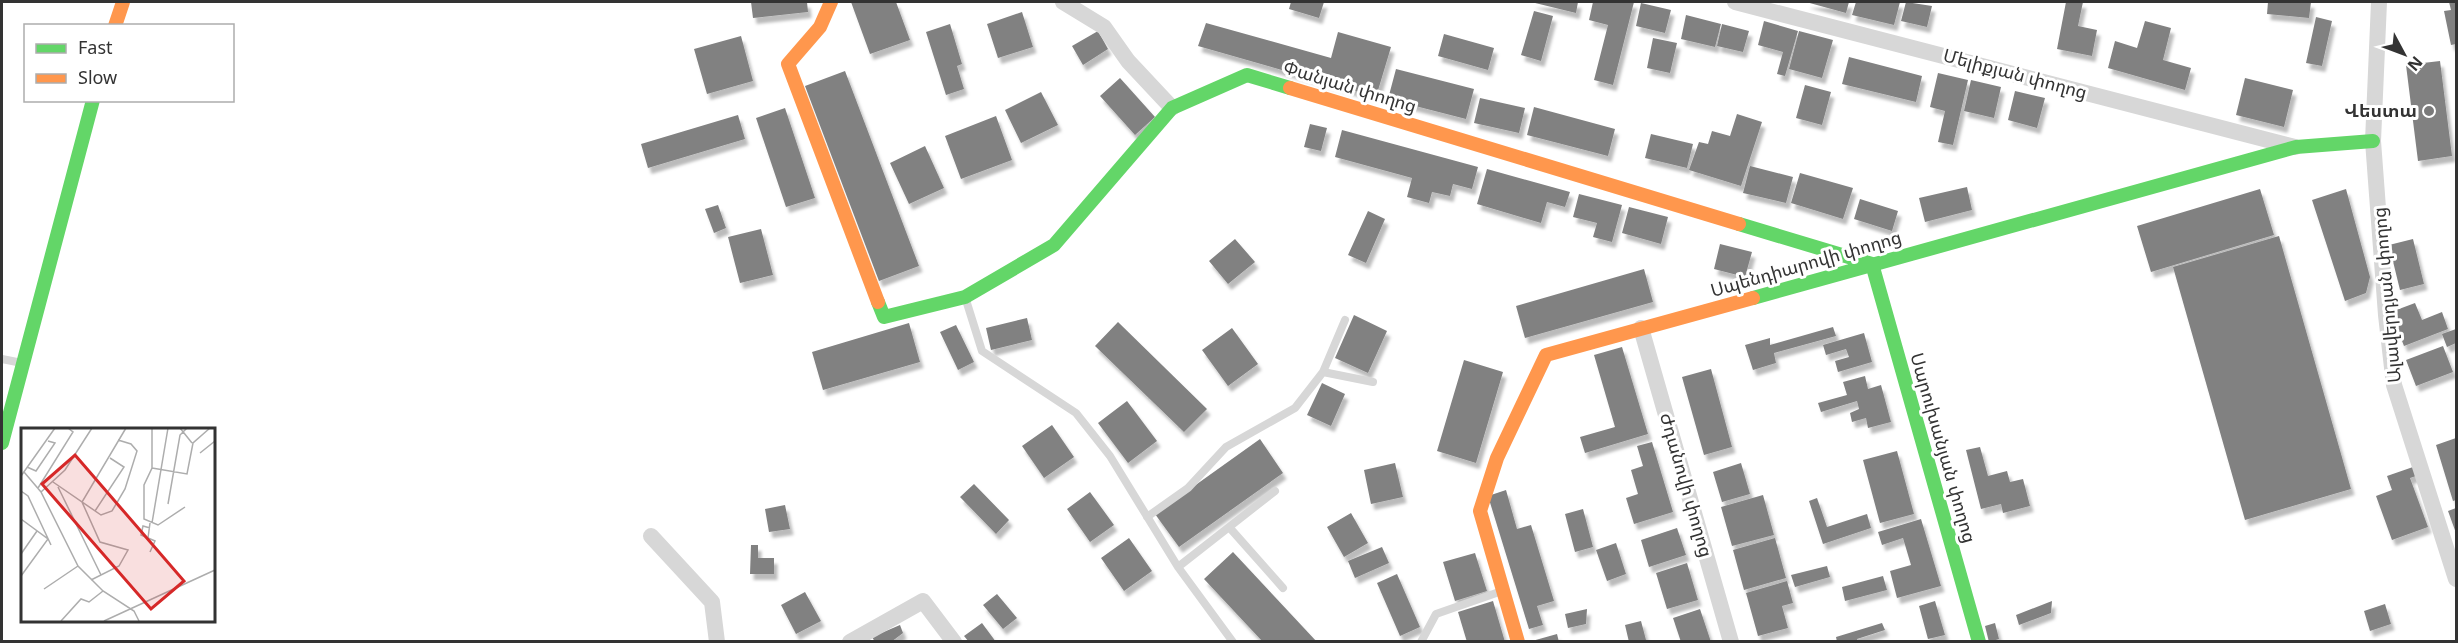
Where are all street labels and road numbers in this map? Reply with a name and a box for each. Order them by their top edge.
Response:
street label: Մելիքյան փողոց [1941,42,2090,104]
street label: Փանյան փողոց [1281,54,1420,118]
street label: Ալավերդյան փողոց [2366,206,2406,384]
street label: Սպենդիարովի փողոց [1707,224,1904,302]
street label: Սարուխանյան փողոց [1905,350,1983,546]
street label: Ժդանովի փողոց [1655,410,1719,560]

